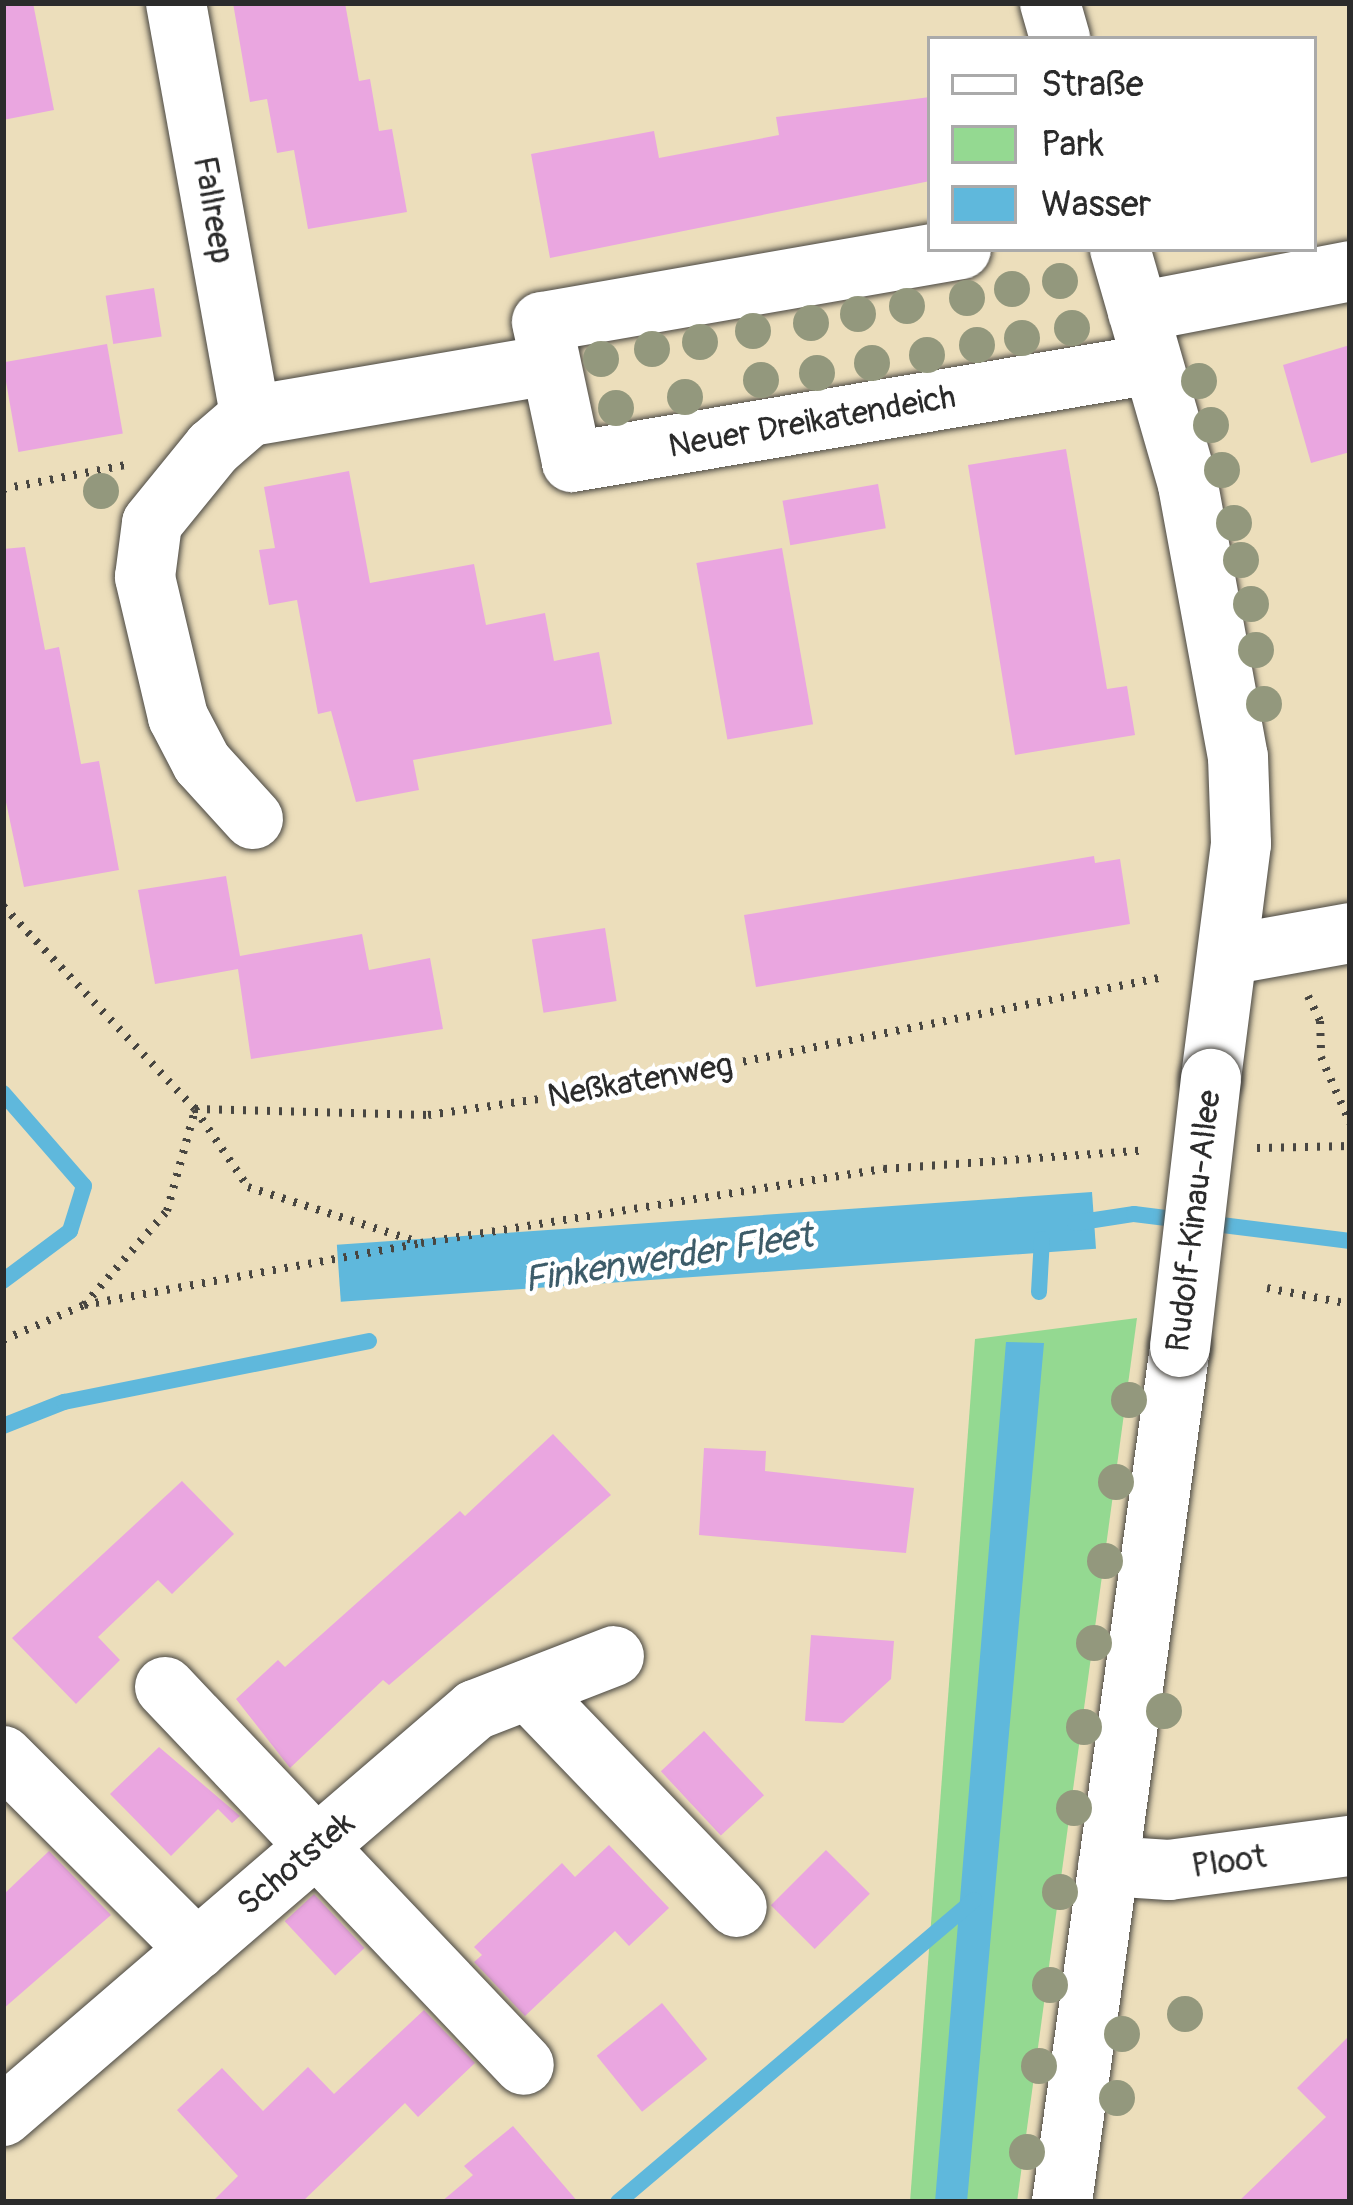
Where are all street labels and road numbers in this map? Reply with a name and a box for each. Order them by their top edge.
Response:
street label: Fallreep [184,153,242,267]
street label: Neuer Dreikatendeich [665,377,959,467]
street label: Neßkatenweg [544,1045,736,1117]
street label: Rudolf-Kinau-Allee [1158,1088,1230,1354]
street label: Schotstek [229,1804,363,1924]
street label: Ploot [1189,1837,1269,1887]

